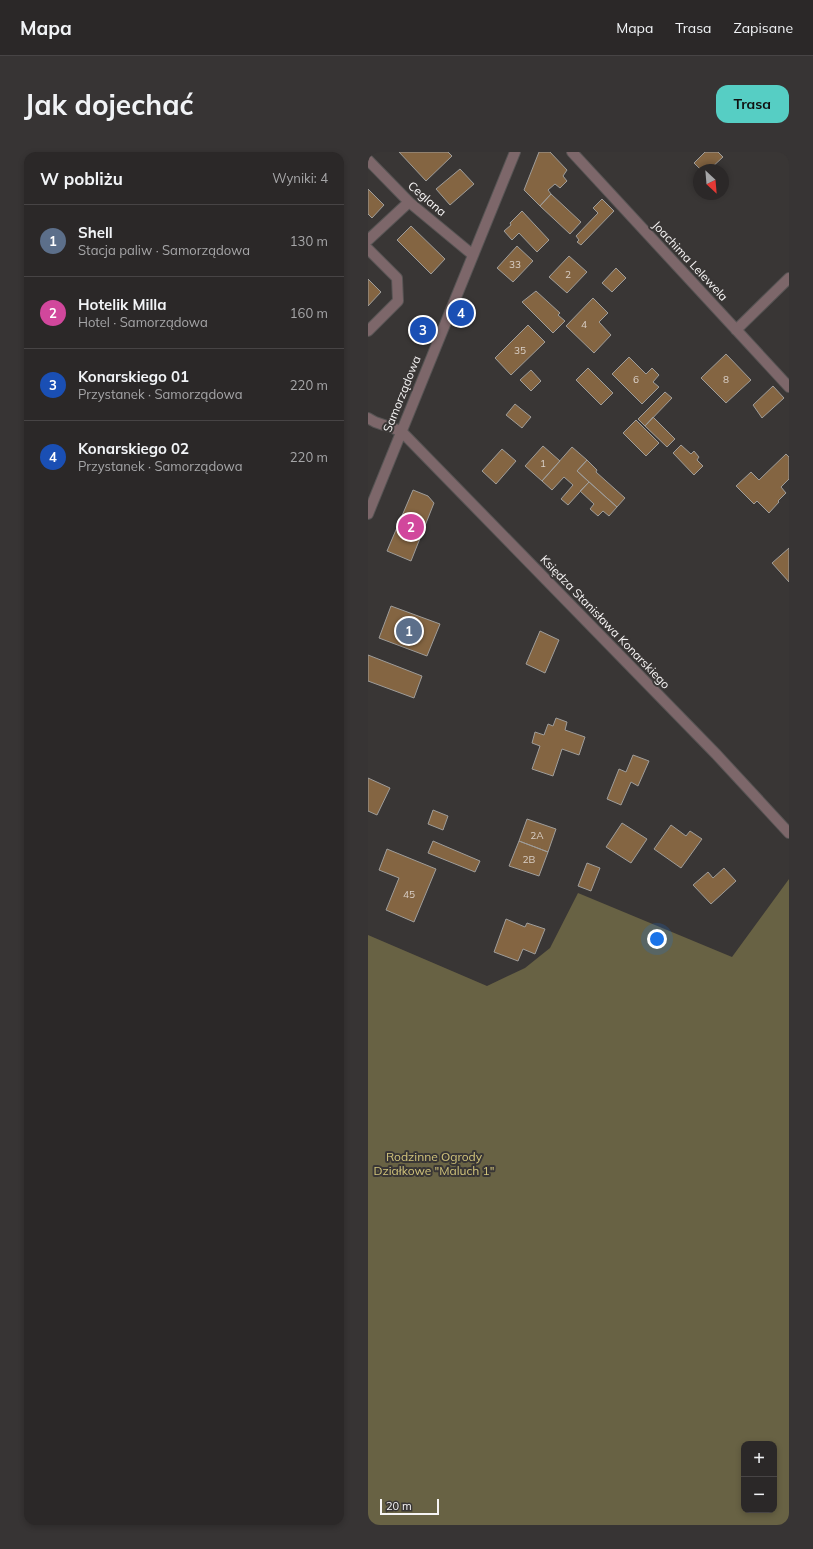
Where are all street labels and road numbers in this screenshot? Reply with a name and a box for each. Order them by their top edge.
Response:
street label: Ceglana [405,178,450,219]
street label: Joachima Lelewela [649,218,731,304]
street label: Samorządowa [379,353,424,434]
street label: Księdza Stanisława Konarskiego [537,552,673,692]

